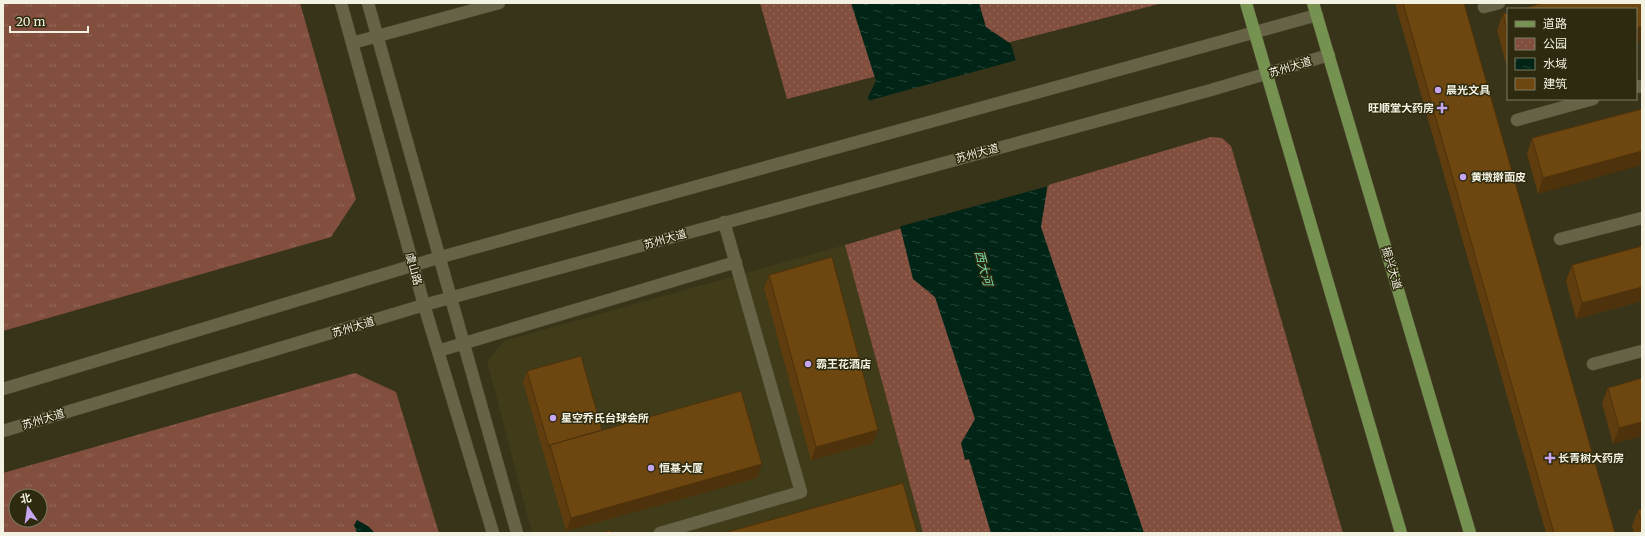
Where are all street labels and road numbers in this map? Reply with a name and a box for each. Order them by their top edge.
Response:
street label: 苏州大道 [1267,54,1313,80]
street label: 苏州大道 [954,141,1000,165]
street label: 苏州大道 [642,226,688,252]
street label: 振兴大道 [1379,245,1405,291]
street label: 虞山路 [403,251,425,287]
street label: 苏州大道 [330,314,376,340]
street label: 苏州大道 [20,406,66,432]

